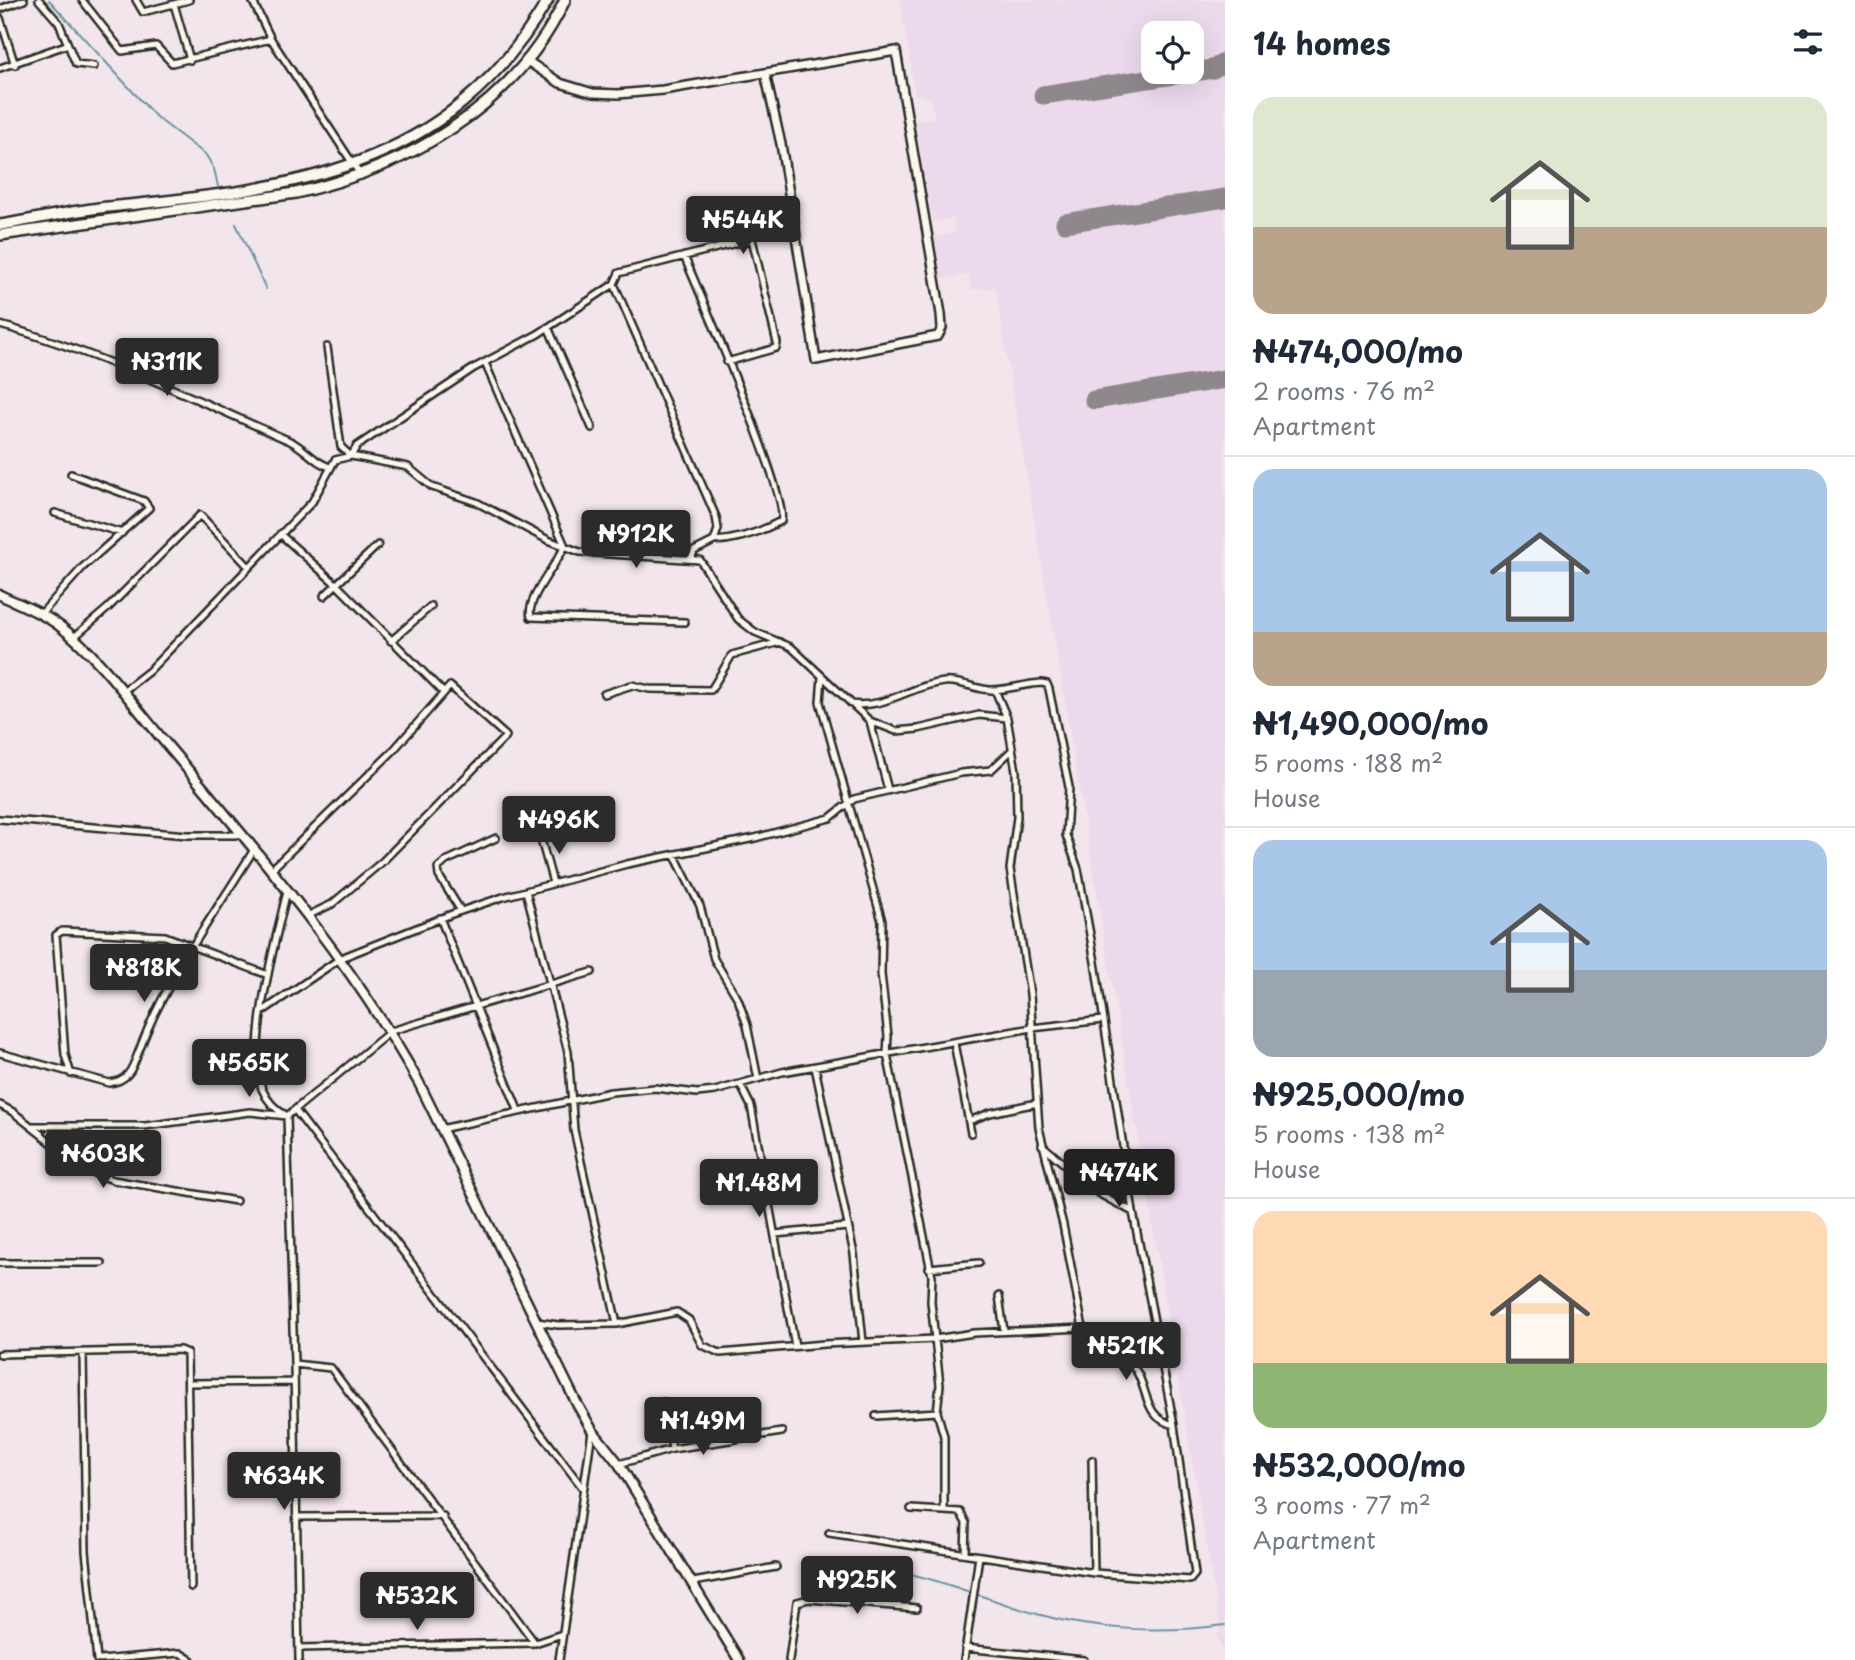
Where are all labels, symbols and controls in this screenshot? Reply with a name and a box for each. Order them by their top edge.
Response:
text: 14 homes [1253,20,1391,65]
map controls [1141,21,1204,84]
button: locate [1141,21,1204,84]
icon: filters [1789,23,1827,61]
icon: home [1477,142,1603,268]
pin: ₦544K [694,196,792,256]
text: ₦544K [702,201,784,236]
text: ₦474,000/mo [1253,328,1463,373]
pin: ₦311K [118,338,216,398]
text: ₦311K [131,343,203,378]
text: 2 rooms · 76 m² [1253,373,1435,408]
text: Apartment [1253,408,1376,443]
pin: ₦912K [587,510,685,570]
icon: home [1477,514,1603,640]
text: ₦912K [597,515,675,550]
text: ₦1,490,000/mo [1253,700,1488,745]
text: 5 rooms · 188 m² [1253,745,1443,780]
text: House [1253,780,1320,815]
pin: ₦496K [510,796,608,856]
text: ₦496K [518,801,600,836]
icon: home [1477,885,1603,1011]
pin: ₦818K [95,944,193,1004]
text: ₦818K [106,949,182,984]
pin: ₦565K [200,1040,298,1099]
text: ₦565K [208,1044,290,1079]
text: ₦925,000/mo [1253,1071,1465,1116]
text: 5 rooms · 138 m² [1253,1116,1446,1151]
pin: ₦603K [54,1130,152,1190]
text: ₦603K [61,1135,145,1170]
pin: ₦474K [1070,1150,1168,1209]
text: House [1253,1151,1320,1186]
text: ₦474K [1080,1154,1158,1189]
pin: ₦1.48M [702,1160,816,1219]
text: ₦1.48M [716,1164,802,1199]
icon: home [1477,1256,1603,1382]
pin: ₦521K [1077,1322,1175,1382]
text: ₦521K [1088,1327,1164,1362]
pin: ₦1.49M [646,1398,760,1457]
text: ₦1.49M [660,1402,746,1437]
text: ₦532,000/mo [1253,1442,1466,1487]
pin: ₦634K [235,1452,333,1512]
text: ₦634K [243,1457,325,1492]
text: 3 rooms · 77 m² [1253,1487,1431,1522]
text: Apartment [1253,1522,1376,1557]
pin: ₦925K [808,1556,906,1616]
text: ₦925K [817,1561,897,1596]
pin: ₦532K [368,1572,466,1632]
text: ₦532K [376,1577,458,1612]

